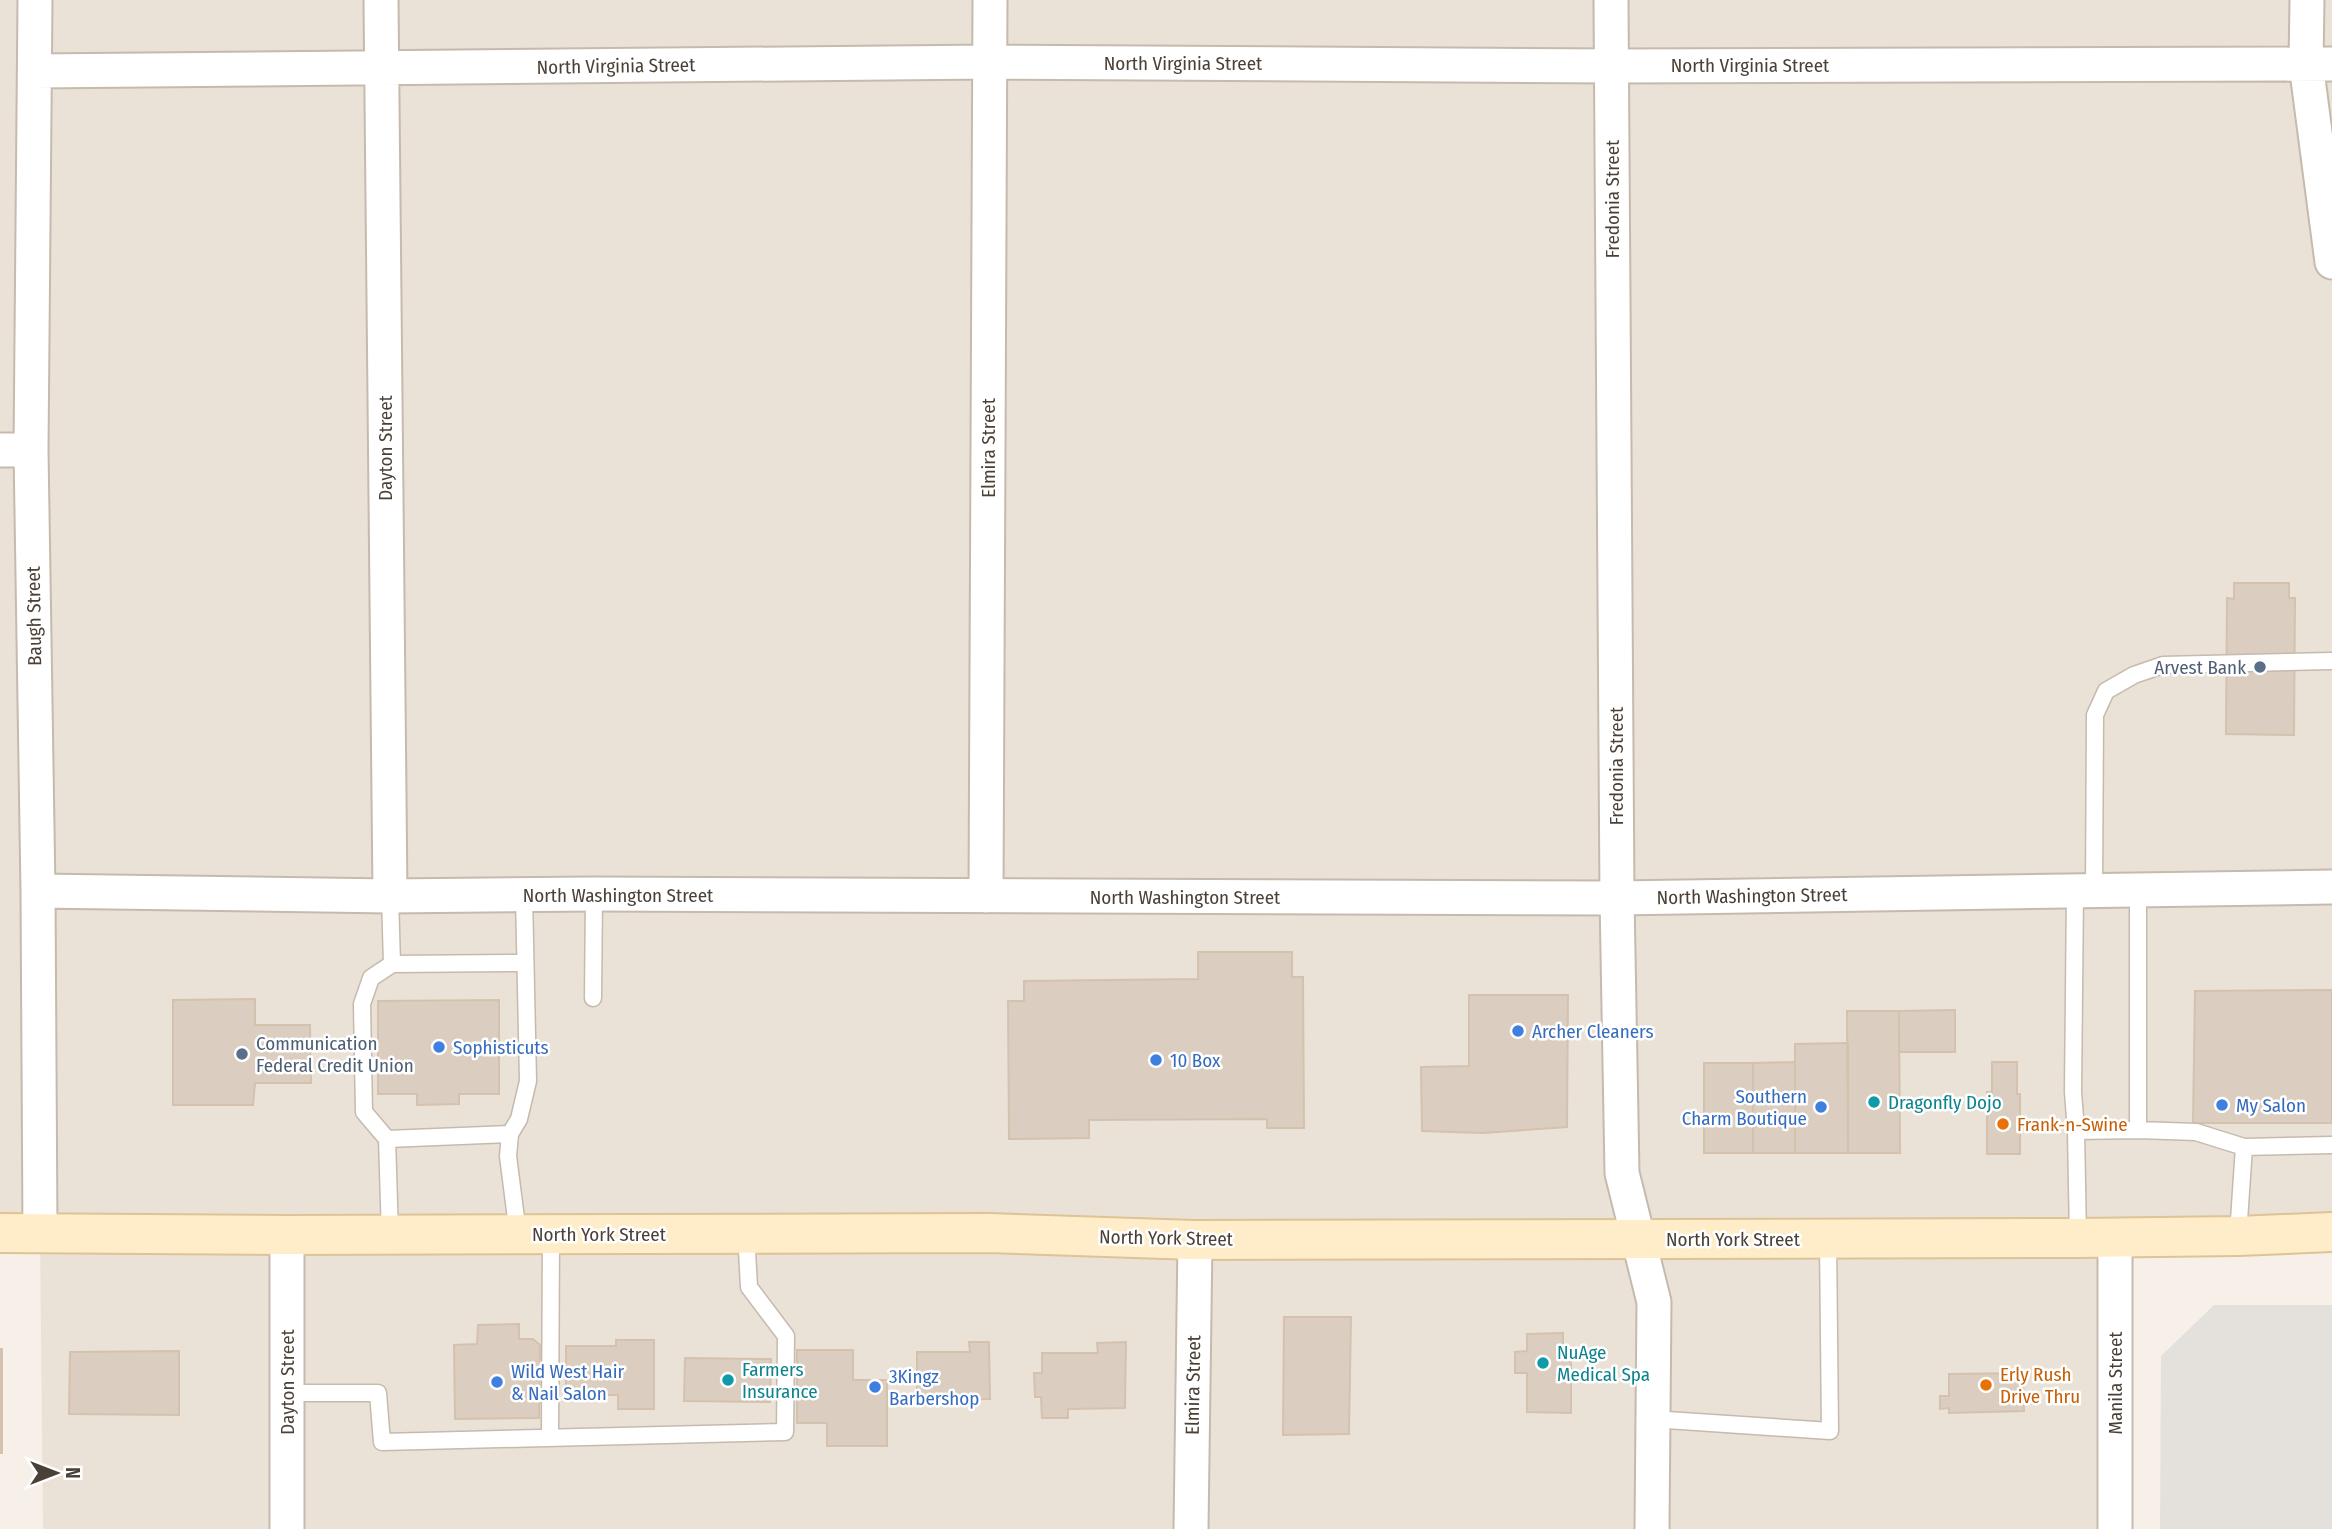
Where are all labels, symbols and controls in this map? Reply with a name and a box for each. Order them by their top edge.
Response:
street label: North Virginia Street [1104,52,1263,75]
street label: North Virginia Street [536,53,696,79]
street label: North Virginia Street [1671,54,1830,77]
street label: Fredonia Street [1601,139,1624,258]
street label: Dayton Street [374,394,397,501]
street label: Elmira Street [977,397,1000,498]
street label: Baugh Street [22,565,46,666]
place label: Arvest Bank [2154,656,2246,679]
marker: Arvest Bank [2252,659,2268,675]
street label: Fredonia Street [1605,706,1628,825]
street label: North Washington Street [1656,883,1848,909]
street label: North Washington Street [523,884,714,907]
street label: North Washington Street [1090,886,1281,909]
place label: Archer Cleaners [1532,1020,1654,1043]
marker: Archer Cleaners [1510,1023,1526,1039]
place label: Communication Federal Credit Union [256,1032,414,1077]
place label: Sophisticuts [453,1036,549,1059]
marker: Sophisticuts [431,1039,447,1055]
marker: Communication Federal Credit Union [234,1046,250,1062]
place label: 10 Box [1170,1049,1221,1072]
marker: 10 Box [1148,1052,1164,1068]
place label: Southern Charm Boutique [1682,1085,1807,1130]
place label: Dragonfly Dojo [1888,1091,2002,1114]
marker: Dragonfly Dojo [1866,1094,1882,1110]
place label: My Salon [2236,1094,2306,1117]
marker: My Salon [2214,1097,2230,1113]
marker: Southern Charm Boutique [1813,1099,1829,1115]
place label: Frank-n-Swine [2017,1113,2128,1136]
marker: Frank-n-Swine [1995,1116,2011,1132]
street label: North York Street [532,1223,667,1246]
street label: North York Street [1099,1225,1234,1251]
street label: North York Street [1666,1228,1801,1251]
street label: Dayton Street [276,1328,299,1435]
street label: Manila Street [2104,1331,2127,1435]
street label: Elmira Street [1181,1334,1205,1435]
place label: NuAge Medical Spa [1557,1341,1650,1386]
marker: NuAge Medical Spa [1535,1355,1551,1371]
place label: Farmers Insurance [742,1358,818,1403]
place label: Wild West Hair & Nail Salon [511,1360,624,1405]
place label: Erly Rush Drive Thru [2000,1363,2080,1408]
place label: 3Kingz Barbershop [889,1365,979,1410]
marker: Farmers Insurance [720,1372,736,1388]
marker: Wild West Hair & Nail Salon [489,1374,505,1390]
marker: Erly Rush Drive Thru [1978,1377,1994,1393]
marker: 3Kingz Barbershop [867,1379,883,1395]
north arrow [21,1438,91,1508]
text: N [61,1467,84,1479]

